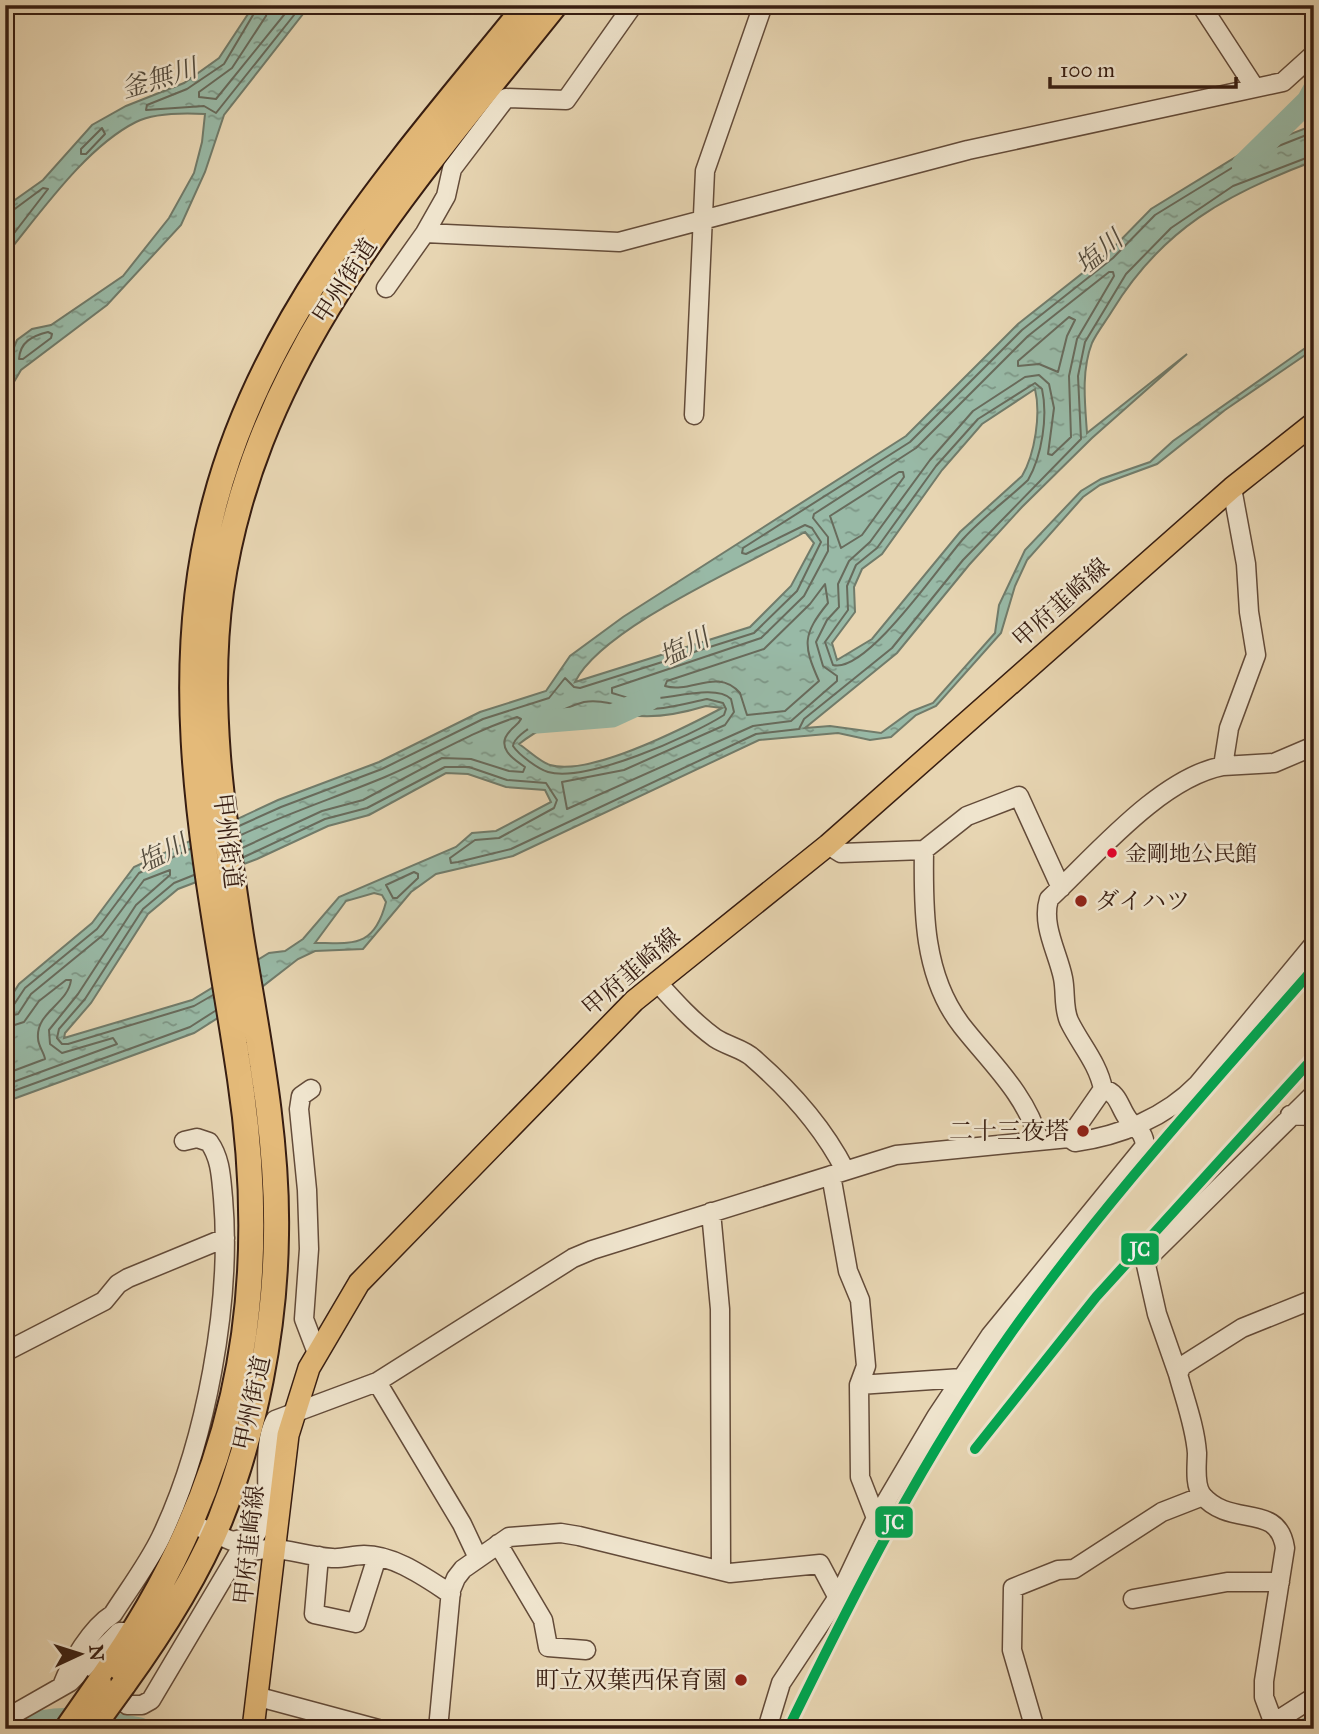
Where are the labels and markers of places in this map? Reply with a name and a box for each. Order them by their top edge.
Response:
place label: 金剛地公民館 [1125,840,1257,867]
marker: 金剛地公民館 [1105,846,1119,860]
place label: ダイハツ [1095,886,1190,916]
marker: ダイハツ [1073,893,1089,909]
place label: 二十三夜塔 [949,1116,1069,1146]
marker: 二十三夜塔 [1075,1123,1091,1139]
place label: 町立双葉西保育園 [535,1665,727,1695]
marker: 町立双葉西保育園 [733,1672,749,1688]

